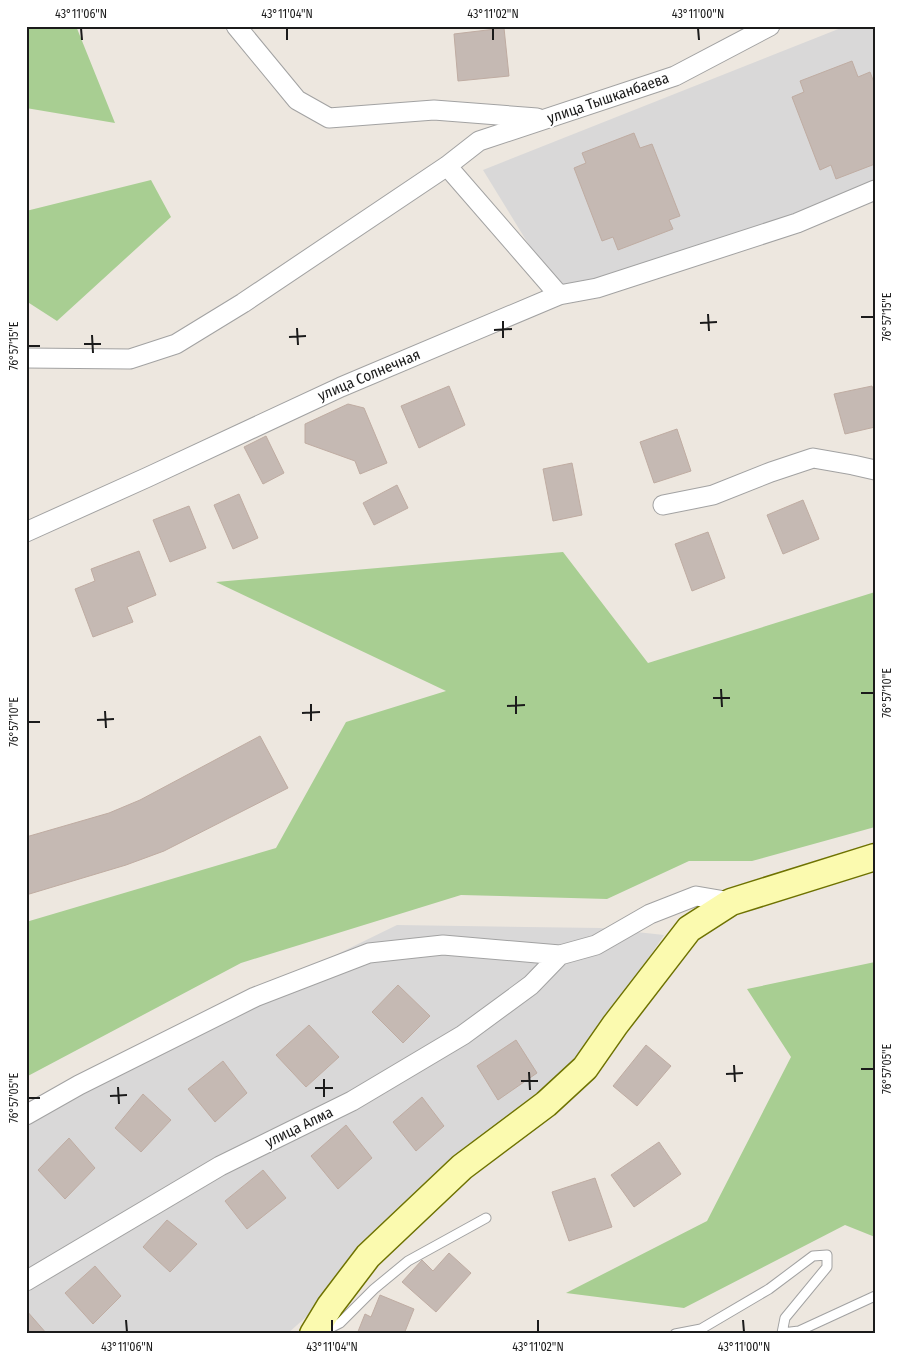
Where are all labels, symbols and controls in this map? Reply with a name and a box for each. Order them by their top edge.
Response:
text: 43°11'06"N [55,7,107,21]
text: 43°11'04"N [261,7,313,21]
text: 43°11'02"N [467,7,519,21]
text: 43°11'00"N [672,7,724,21]
street label: улица Тышканбаева [545,69,671,127]
text: 76°57'15"E [880,292,894,341]
text: 76°57'15"E [7,321,21,370]
street label: улица Солнечная [315,345,423,405]
text: 76°57'10"E [880,668,894,718]
text: 76°57'10"E [7,697,21,747]
text: 76°57'05"E [880,1044,894,1094]
text: 76°57'05"E [7,1073,21,1123]
street label: улица Алма [262,1103,336,1151]
text: 43°11'06"N [101,1340,153,1354]
text: 43°11'04"N [306,1340,358,1354]
text: 43°11'02"N [512,1340,564,1354]
text: 43°11'00"N [718,1340,770,1354]

